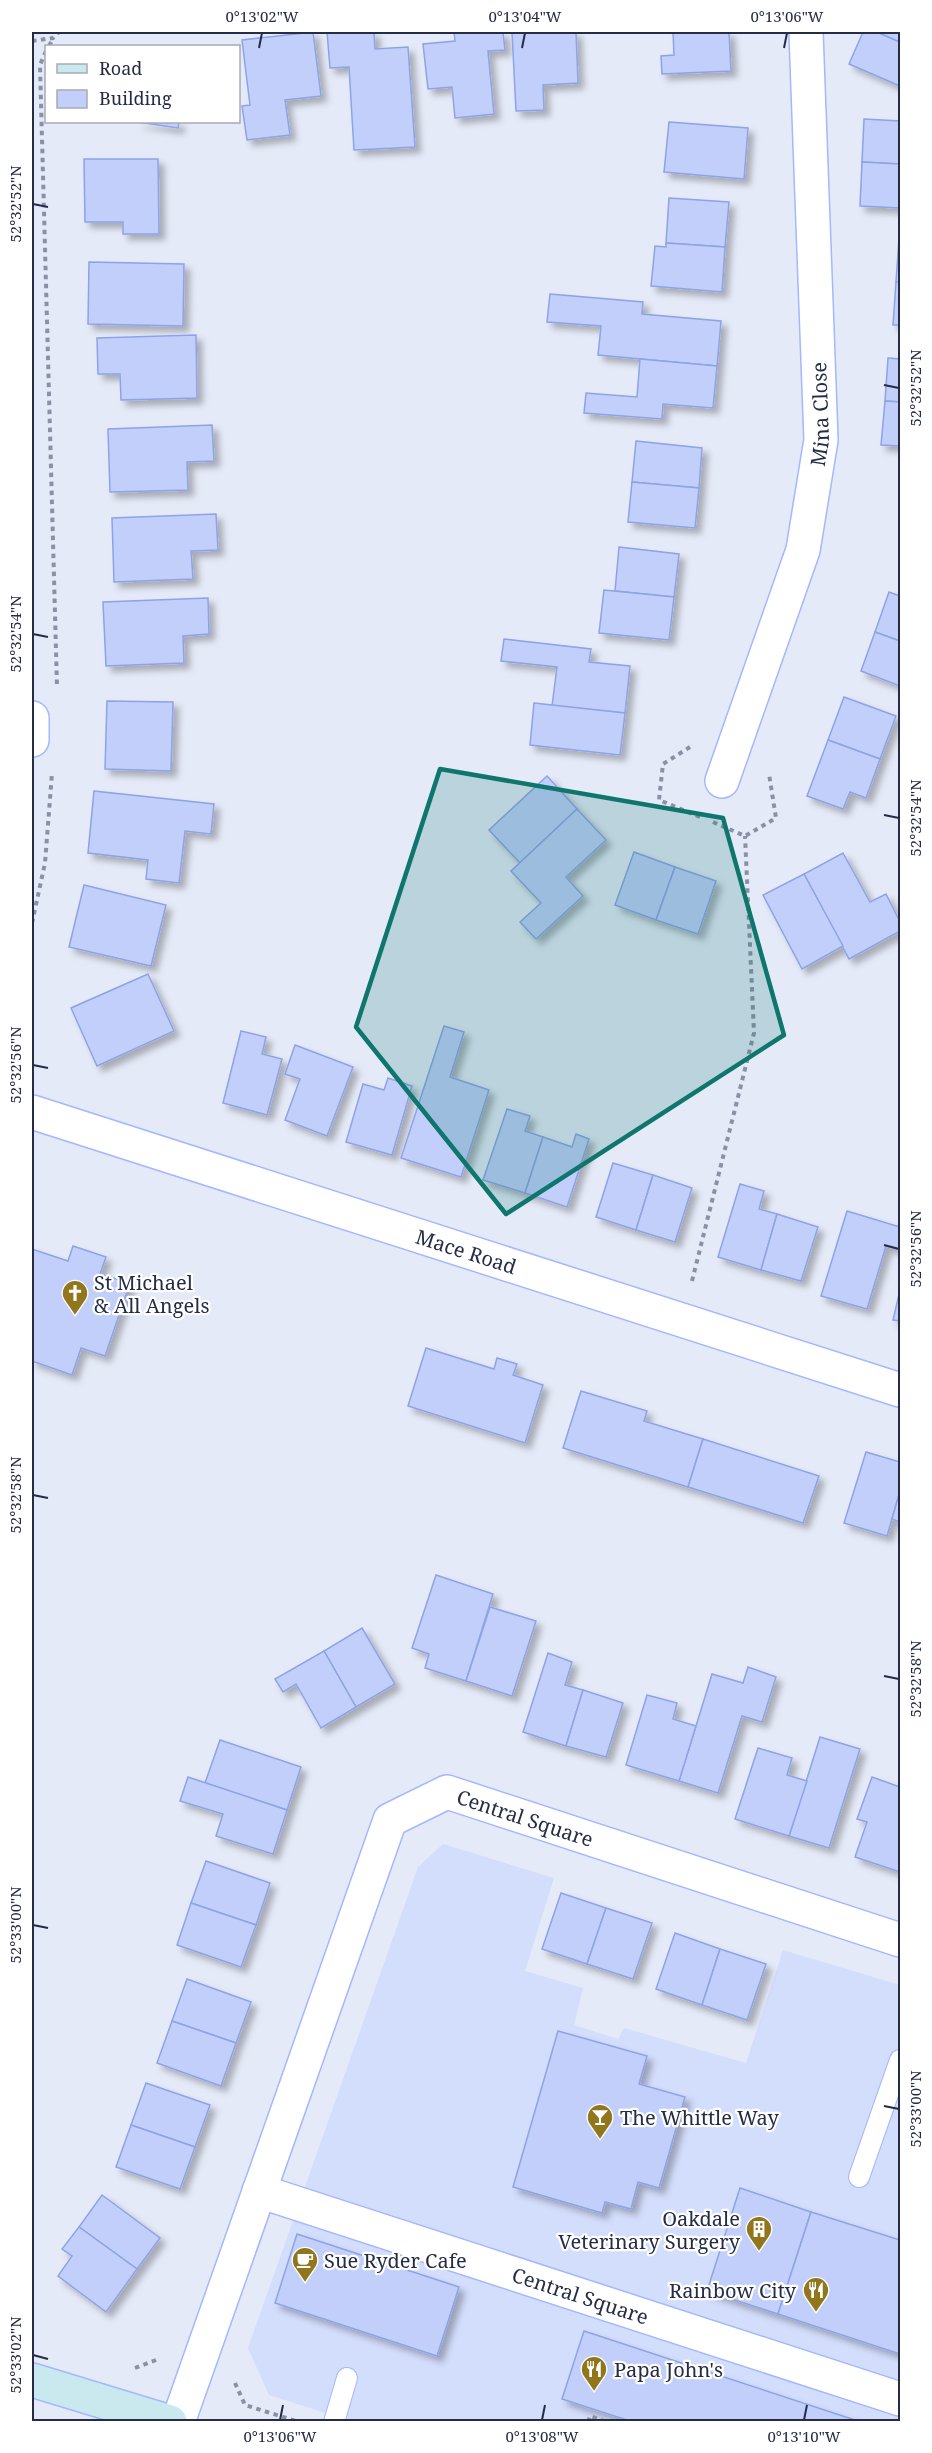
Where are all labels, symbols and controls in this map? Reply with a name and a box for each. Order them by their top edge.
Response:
text: 0°13'02"W [225,6,299,26]
text: 0°13'04"W [488,6,562,26]
text: 0°13'06"W [750,6,824,26]
legend [45,45,240,123]
text: Road [99,56,142,80]
text: Building [99,86,172,110]
text: 52°32'52"N [5,165,25,243]
text: 52°32'52"N [905,349,925,427]
street label: Mina Close [803,362,835,468]
text: 52°32'54"N [5,595,25,673]
text: 52°32'54"N [905,779,925,857]
text: 52°32'56"N [5,1026,25,1104]
text: 52°32'56"N [905,1210,925,1288]
street label: Mace Road [413,1222,520,1280]
place label: St Michael & All Angels [94,1269,209,1319]
church icon: St Michael & All Angels [60,1278,90,1316]
text: 52°32'58"N [5,1456,25,1534]
text: 52°32'58"N [905,1640,925,1718]
street label: Central Square [454,1783,597,1852]
text: 52°33'00"N [5,1886,25,1964]
text: 52°33'00"N [905,2070,925,2148]
bar icon: The Whittle Way [585,2102,615,2140]
place label: The Whittle Way [620,2104,779,2131]
place label: Oakdale Veterinary Surgery [558,2205,741,2255]
building icon: Oakdale Veterinary Surgery [744,2214,774,2252]
cafe icon: Sue Ryder Cafe [290,2245,320,2283]
place label: Sue Ryder Cafe [324,2247,467,2274]
street label: Central Square [509,2261,652,2330]
restaurant icon: Rainbow City [801,2275,831,2313]
place label: Rainbow City [669,2277,797,2304]
text: 52°33'02"N [5,2316,25,2394]
restaurant icon: Papa John's [579,2354,609,2392]
place label: Papa John's [614,2356,723,2383]
text: 0°13'06"W [243,2426,317,2446]
text: 0°13'08"W [505,2426,579,2446]
text: 0°13'10"W [767,2426,841,2446]

